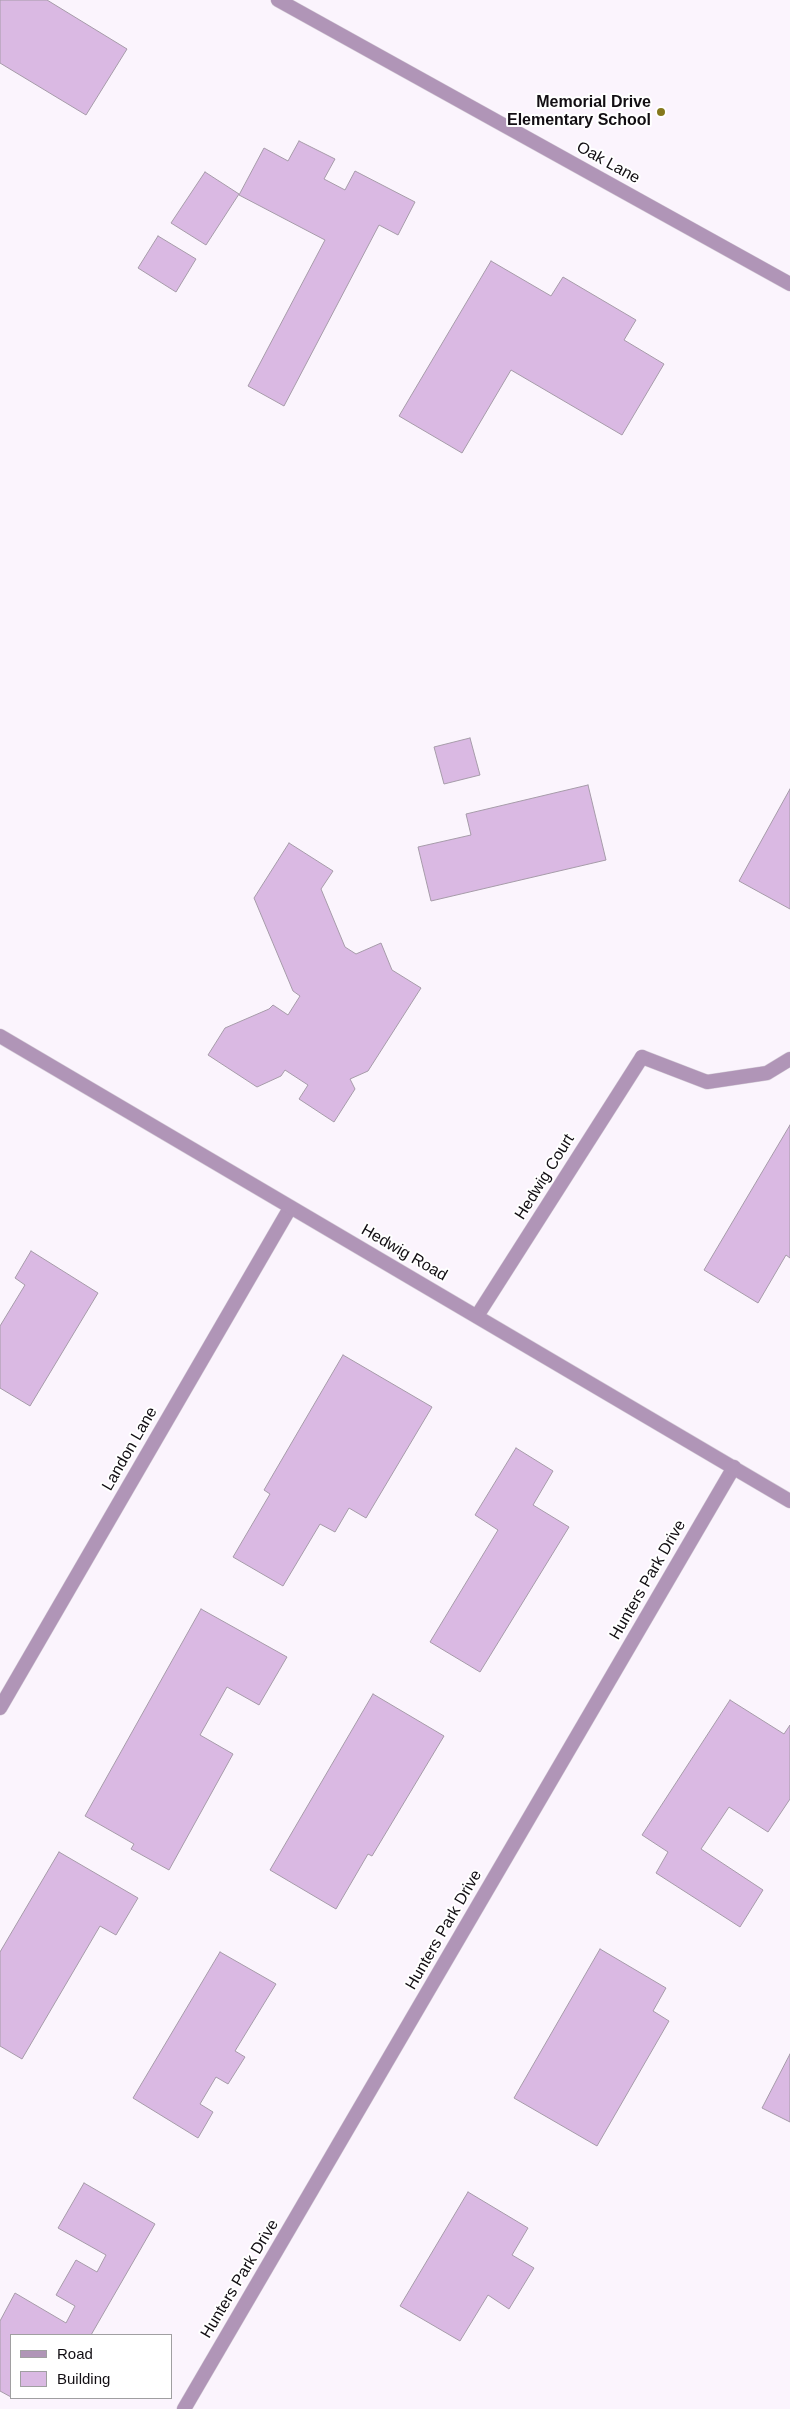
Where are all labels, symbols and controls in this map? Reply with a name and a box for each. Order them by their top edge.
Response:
place label: Memorial Drive Elementary School [507,93,651,131]
marker: Memorial Drive Elementary School [655,106,667,118]
street label: Oak Lane [573,138,643,188]
street label: Hedwig Court [511,1131,579,1223]
street label: Hedwig Road [358,1221,450,1285]
street label: Landon Lane [98,1404,162,1494]
street label: Hunters Park Drive [606,1517,690,1643]
street label: Hunters Park Drive [402,1867,486,1993]
street label: Hunters Park Drive [197,2216,283,2342]
legend [10,2334,172,2399]
text: Road [57,2345,93,2362]
text: Building [57,2370,110,2387]

